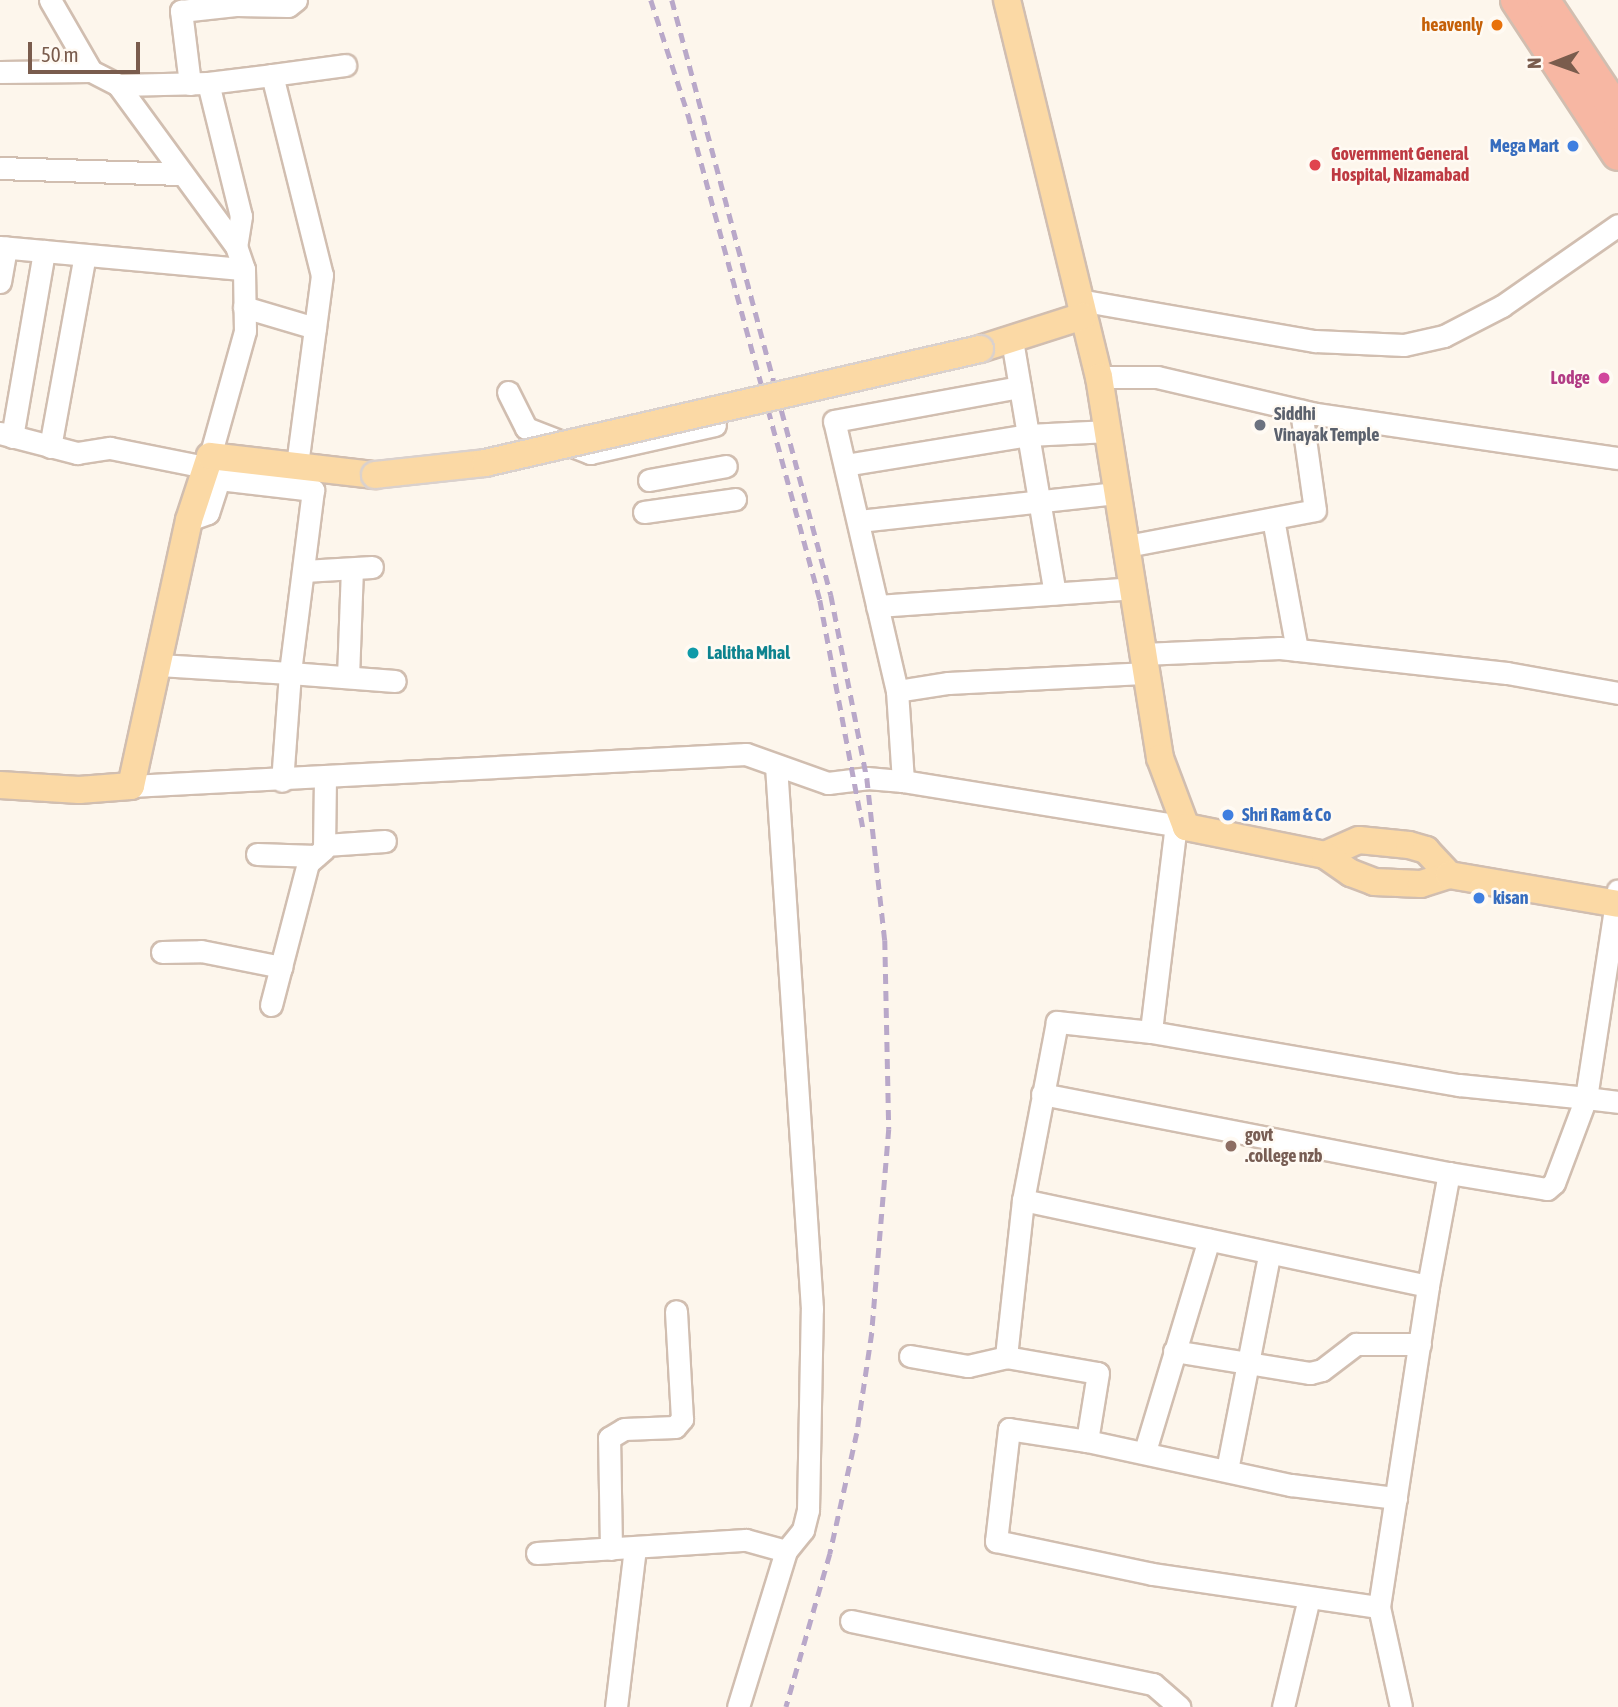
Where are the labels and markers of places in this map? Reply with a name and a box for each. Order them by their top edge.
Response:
place label: heavenly [1422,14,1483,36]
marker: heavenly [1489,17,1505,33]
place label: Mega Mart [1490,135,1559,157]
marker: Mega Mart [1565,138,1581,154]
place label: Government General Hospital, Nizamabad [1331,144,1469,186]
marker: Government General Hospital, Nizamabad [1305,155,1325,175]
place label: Lodge [1550,367,1590,389]
marker: Lodge [1596,370,1612,386]
place label: Siddhi Vinayak Temple [1274,404,1379,446]
marker: Siddhi Vinayak Temple [1252,417,1268,433]
place label: Lalitha Mhal [707,642,790,664]
marker: Lalitha Mhal [685,645,701,661]
place label: Shri Ram & Co [1242,804,1331,826]
marker: Shri Ram & Co [1220,807,1236,823]
place label: kisan [1493,887,1528,909]
marker: kisan [1471,890,1487,906]
place label: govt .college nzb [1245,1125,1323,1168]
marker: govt .college nzb [1223,1138,1239,1154]

